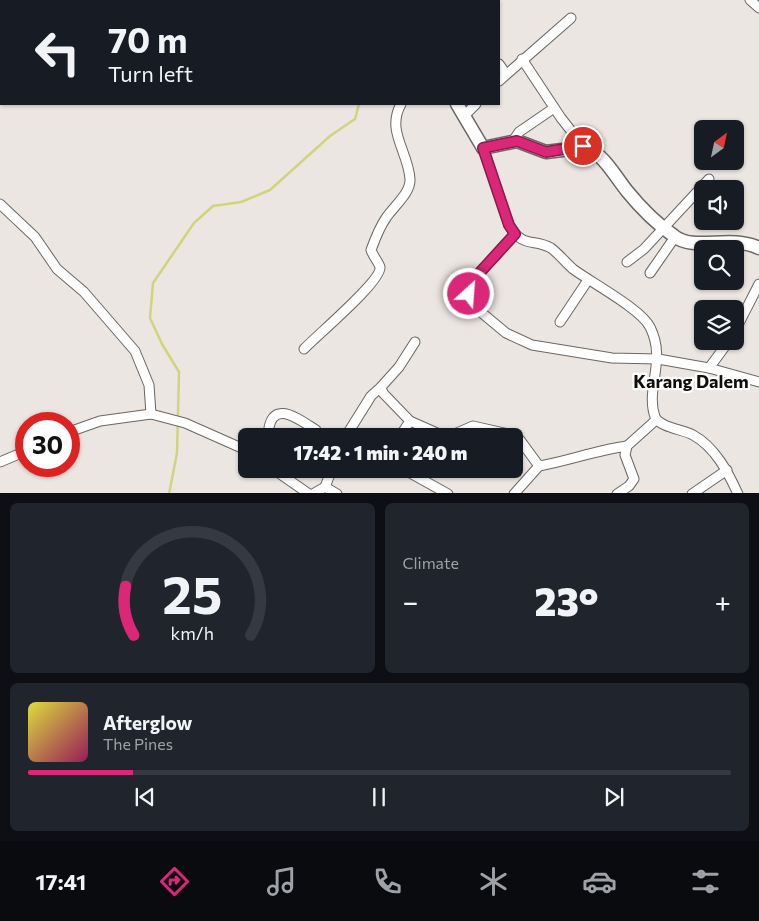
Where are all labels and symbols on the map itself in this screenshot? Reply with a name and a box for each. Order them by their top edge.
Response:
north arrow [694,120,744,170]
pin [562,125,604,167]
position arrow [442,267,494,319]
district label: Karang Dalem [633,370,749,392]
speed limit sign: 30 [15,412,80,477]

